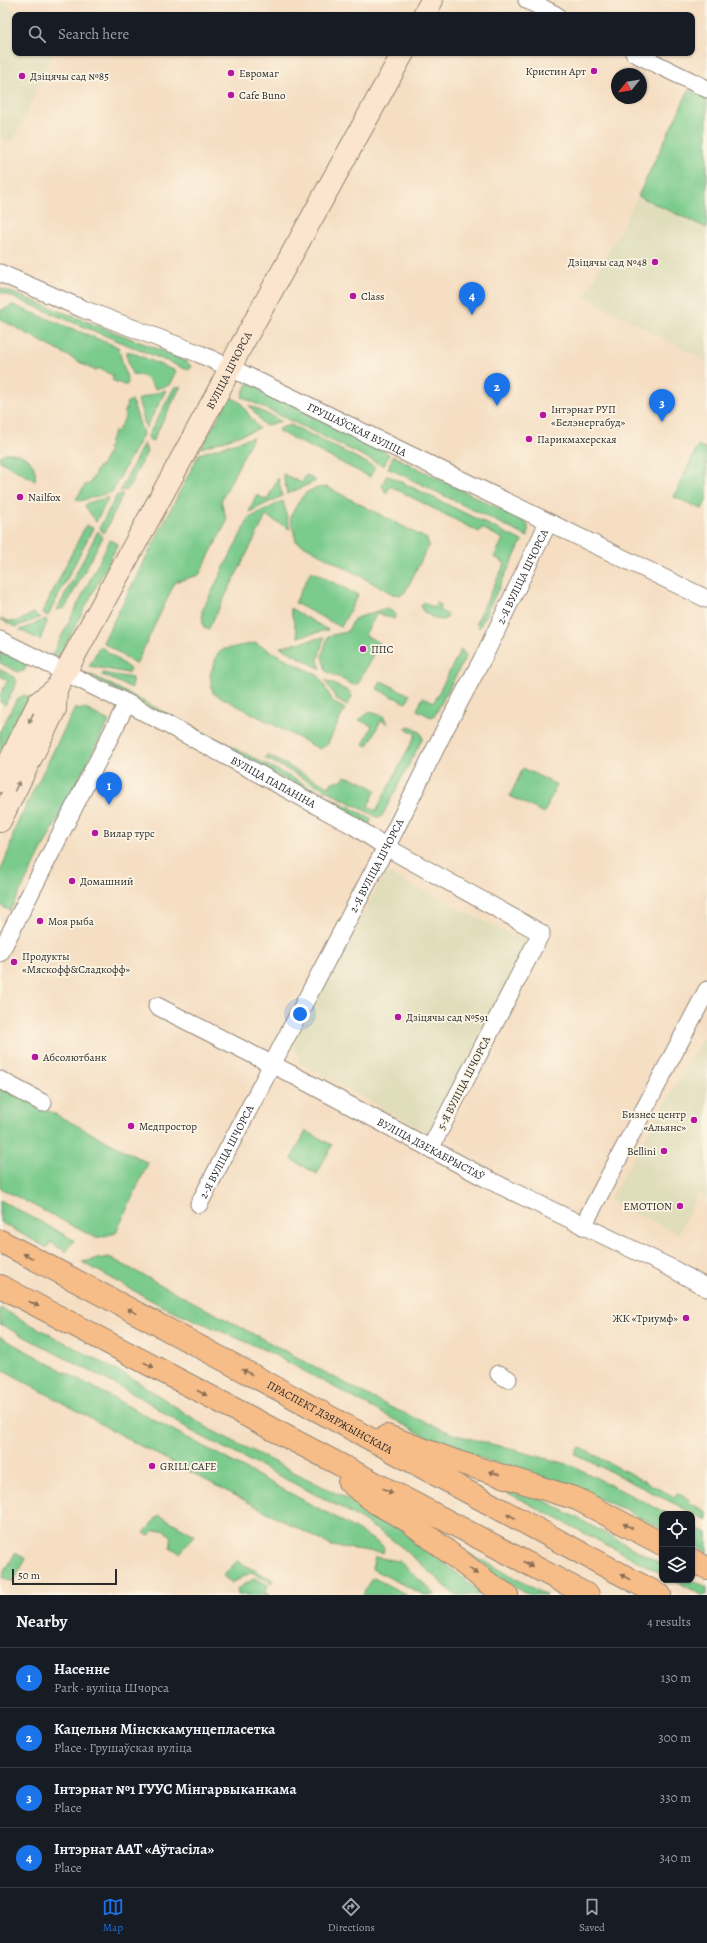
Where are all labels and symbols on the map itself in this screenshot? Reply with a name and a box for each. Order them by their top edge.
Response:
place label: Кристин Арт [525,64,586,79]
place label: Евромаг [239,66,279,81]
marker: Кристин Арт [589,66,599,76]
marker: Евромаг [226,68,236,78]
north arrow [611,68,647,104]
place label: Дзіцячы сад №85 [30,69,109,84]
marker: Дзіцячы сад №85 [17,71,27,81]
place label: Cafe Buno [239,88,286,103]
marker: Cafe Buno [226,90,236,100]
place label: Дзіцячы сад №48 [568,255,647,270]
marker: Дзіцячы сад №48 [650,257,660,267]
pin: 4 [459,282,485,315]
place label: Class [361,289,385,304]
marker: Class [348,291,358,301]
street label: ВУЛІЦА ШЧОРСА [202,328,255,412]
pin: 2 [484,373,510,406]
pin: 3 [649,389,675,422]
street label: ГРУШАЎСКАЯ ВУЛІЦА [305,399,410,460]
place label: Інтэрнат РУП «Белэнергабуд» [551,402,626,430]
marker: Інтэрнат РУП «Белэнергабуд» [538,410,548,420]
place label: Парикмахерская [537,432,617,447]
marker: Парикмахерская [524,434,534,444]
place label: Nailfox [28,490,61,505]
marker: Nailfox [15,492,25,502]
street label: 2-Я ВУЛІЦА ШЧОРСА [493,526,552,626]
place label: ППС [371,642,394,657]
marker: ППС [358,644,368,654]
one-way arrow [28,712,34,723]
street label: ВУЛІЦА ПАПАНІНА [228,752,319,812]
pin: 1 [96,772,122,805]
one-way arrow [14,780,20,791]
street label: 2-Я ВУЛІЦА ШЧОРСА [346,816,407,915]
place label: Вилар турс [103,826,155,841]
marker: Вилар турс [90,828,100,838]
place label: Домашний [80,874,133,889]
marker: Домашний [67,876,77,886]
place label: Моя рыба [48,914,95,929]
marker: Моя рыба [35,916,45,926]
place label: Продукты «Мяскофф&Сладкофф» [22,949,130,977]
marker: Продукты «Мяскофф&Сладкофф» [9,957,19,967]
your location [290,1004,310,1024]
place label: Дзіцячы сад №591 [406,1010,489,1025]
marker: Дзіцячы сад №591 [393,1012,403,1022]
street label: 5-Я ВУЛІЦА ШЧОРСА [434,1033,494,1132]
place label: Абсолютбанк [42,1050,107,1065]
marker: Абсолютбанк [30,1052,40,1062]
street label: 2-Я ВУЛІЦА ШЧОРСА [196,1102,257,1201]
place label: Бизнес центр «Альянс» [622,1107,686,1135]
street label: ВУЛІЦА ДЗЕКАБРЫСТАЎ [375,1114,488,1184]
marker: Бизнес центр «Альянс» [689,1115,699,1125]
place label: Медпростор [139,1119,197,1134]
marker: Медпростор [126,1121,136,1131]
place label: Bellini [627,1144,656,1159]
marker: Bellini [659,1146,669,1156]
place label: EMOTION [623,1199,672,1214]
marker: EMOTION [675,1201,685,1211]
one-way arrow [22,1252,34,1259]
one-way arrow [29,1301,40,1307]
one-way arrow [127,1308,138,1314]
place label: ЖК «Триумф» [612,1311,678,1326]
marker: ЖК «Триумф» [681,1313,691,1323]
one-way arrow [144,1362,155,1368]
one-way arrow [241,1369,253,1375]
street label: ПРАСПЕКТ ДЗЯРЖЫНСКАГА [264,1377,396,1458]
one-way arrow [197,1390,208,1396]
place label: GRILL CAFE [160,1459,217,1474]
marker: GRILL CAFE [147,1461,157,1471]
one-way arrow [488,1470,500,1476]
one-way arrow [382,1487,394,1494]
one-way arrow [505,1512,516,1519]
one-way arrow [622,1523,633,1529]
one-way arrow [522,1560,534,1567]
scale bar [12,1567,117,1586]
one-way arrow [468,1567,479,1575]
one-way arrow [620,1573,631,1580]

